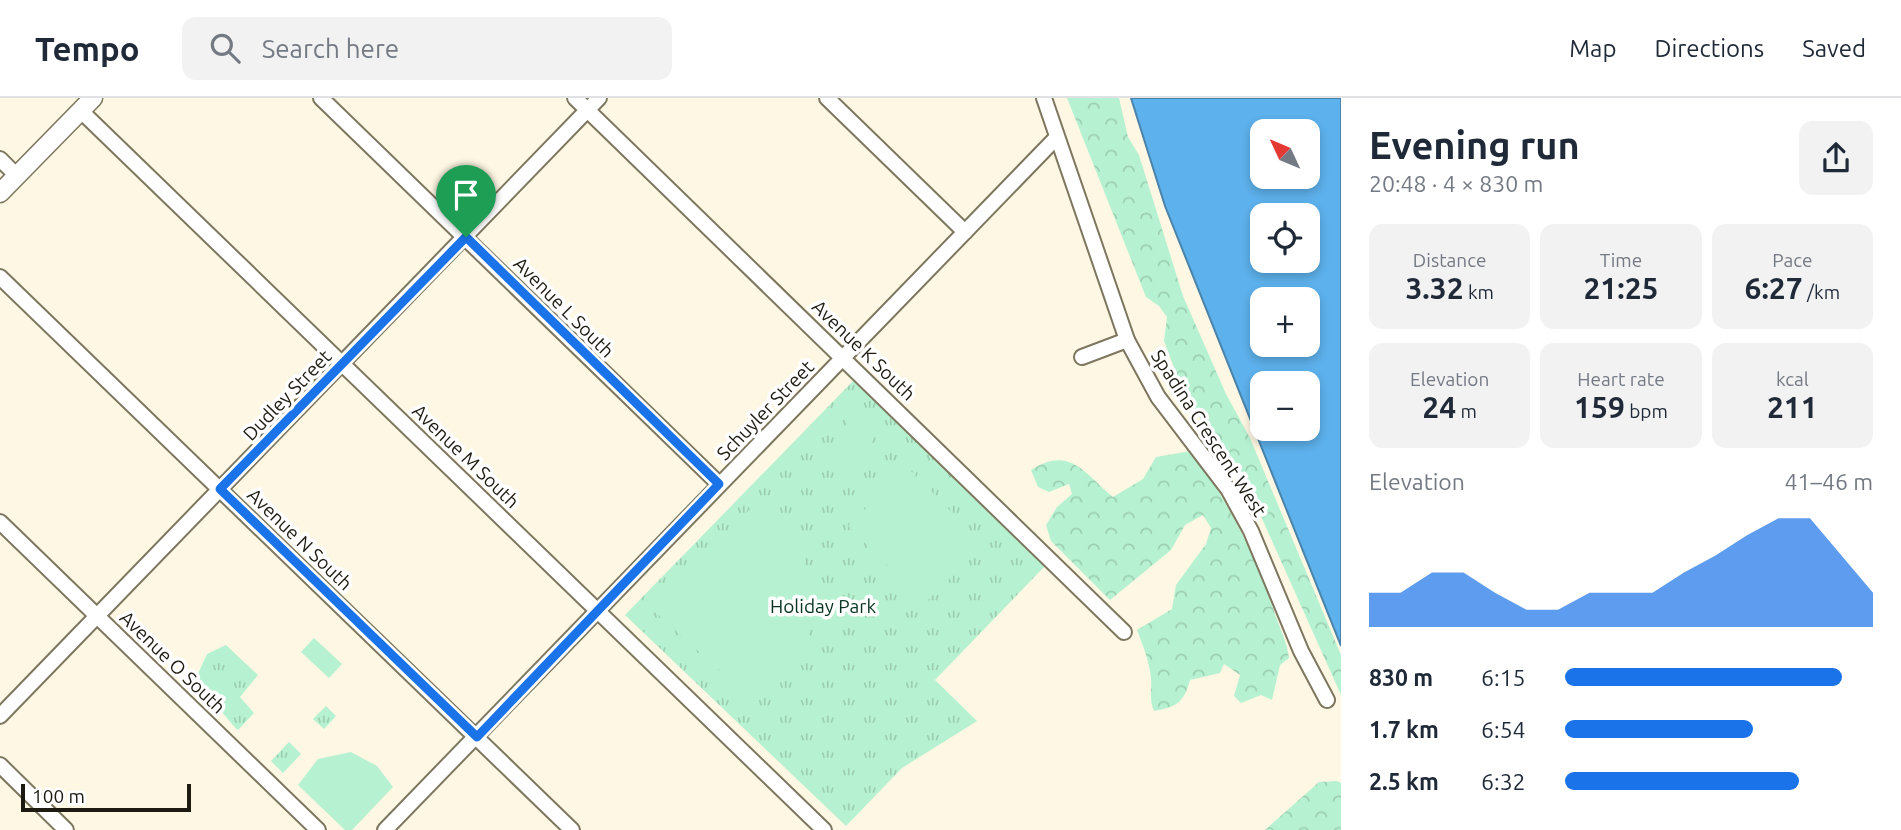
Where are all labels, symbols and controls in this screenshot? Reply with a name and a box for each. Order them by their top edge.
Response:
search box [182,17,672,80]
icon: search [206,29,244,67]
text: Tempo [35,30,140,67]
text: Search here [262,34,399,63]
text: Map [1569,35,1616,62]
text: Directions [1654,35,1764,62]
text: Saved [1802,35,1866,62]
north arrow [1250,119,1320,189]
map controls [1250,119,1320,441]
button: share [1799,121,1873,195]
text: Evening run [1369,124,1580,166]
pin [436,165,496,237]
text: 20:48 · 4 × 830 m [1369,171,1543,196]
icon: arrive [447,176,485,214]
button: locate [1250,203,1320,273]
text: Distance [1413,249,1486,271]
text: Time [1600,249,1642,271]
text: Pace [1772,249,1812,271]
street label: Avenue L South [509,252,619,362]
text: 3.32 [1405,271,1464,305]
text: 21:25 [1583,271,1659,305]
text: 6:27 [1745,271,1803,305]
text: km [1464,281,1494,303]
text: /km [1803,281,1840,303]
button: + [1250,287,1320,357]
street label: Avenue K South [808,295,920,405]
street label: Dudley Street [238,345,336,445]
street label: Spadina Crescent West [1147,345,1271,521]
street label: Schuyler Street [712,355,818,464]
text: Elevation [1410,368,1489,390]
text: Heart rate [1577,368,1665,390]
text: kcal [1776,368,1809,390]
button: − [1250,371,1320,441]
text: 24 [1422,390,1456,424]
text: 159 [1574,390,1625,424]
text: 211 [1767,390,1818,424]
street label: Avenue M South [408,400,524,512]
text: m [1456,400,1477,422]
text: bpm [1625,400,1668,422]
text: Elevation [1369,469,1465,494]
text: 41–46 m [1785,469,1873,494]
street label: Avenue N South [243,484,357,594]
park label: Holiday Park [770,595,876,617]
street label: Avenue O South [116,606,230,718]
text: 830 m [1369,665,1433,690]
text: 6:15 [1481,665,1526,690]
text: 1.7 km [1369,717,1439,742]
text: 6:54 [1481,717,1526,742]
text: 2.5 km [1369,769,1439,794]
text: 6:32 [1481,769,1526,794]
scale bar [21,781,191,813]
text: 100 m [32,785,85,807]

